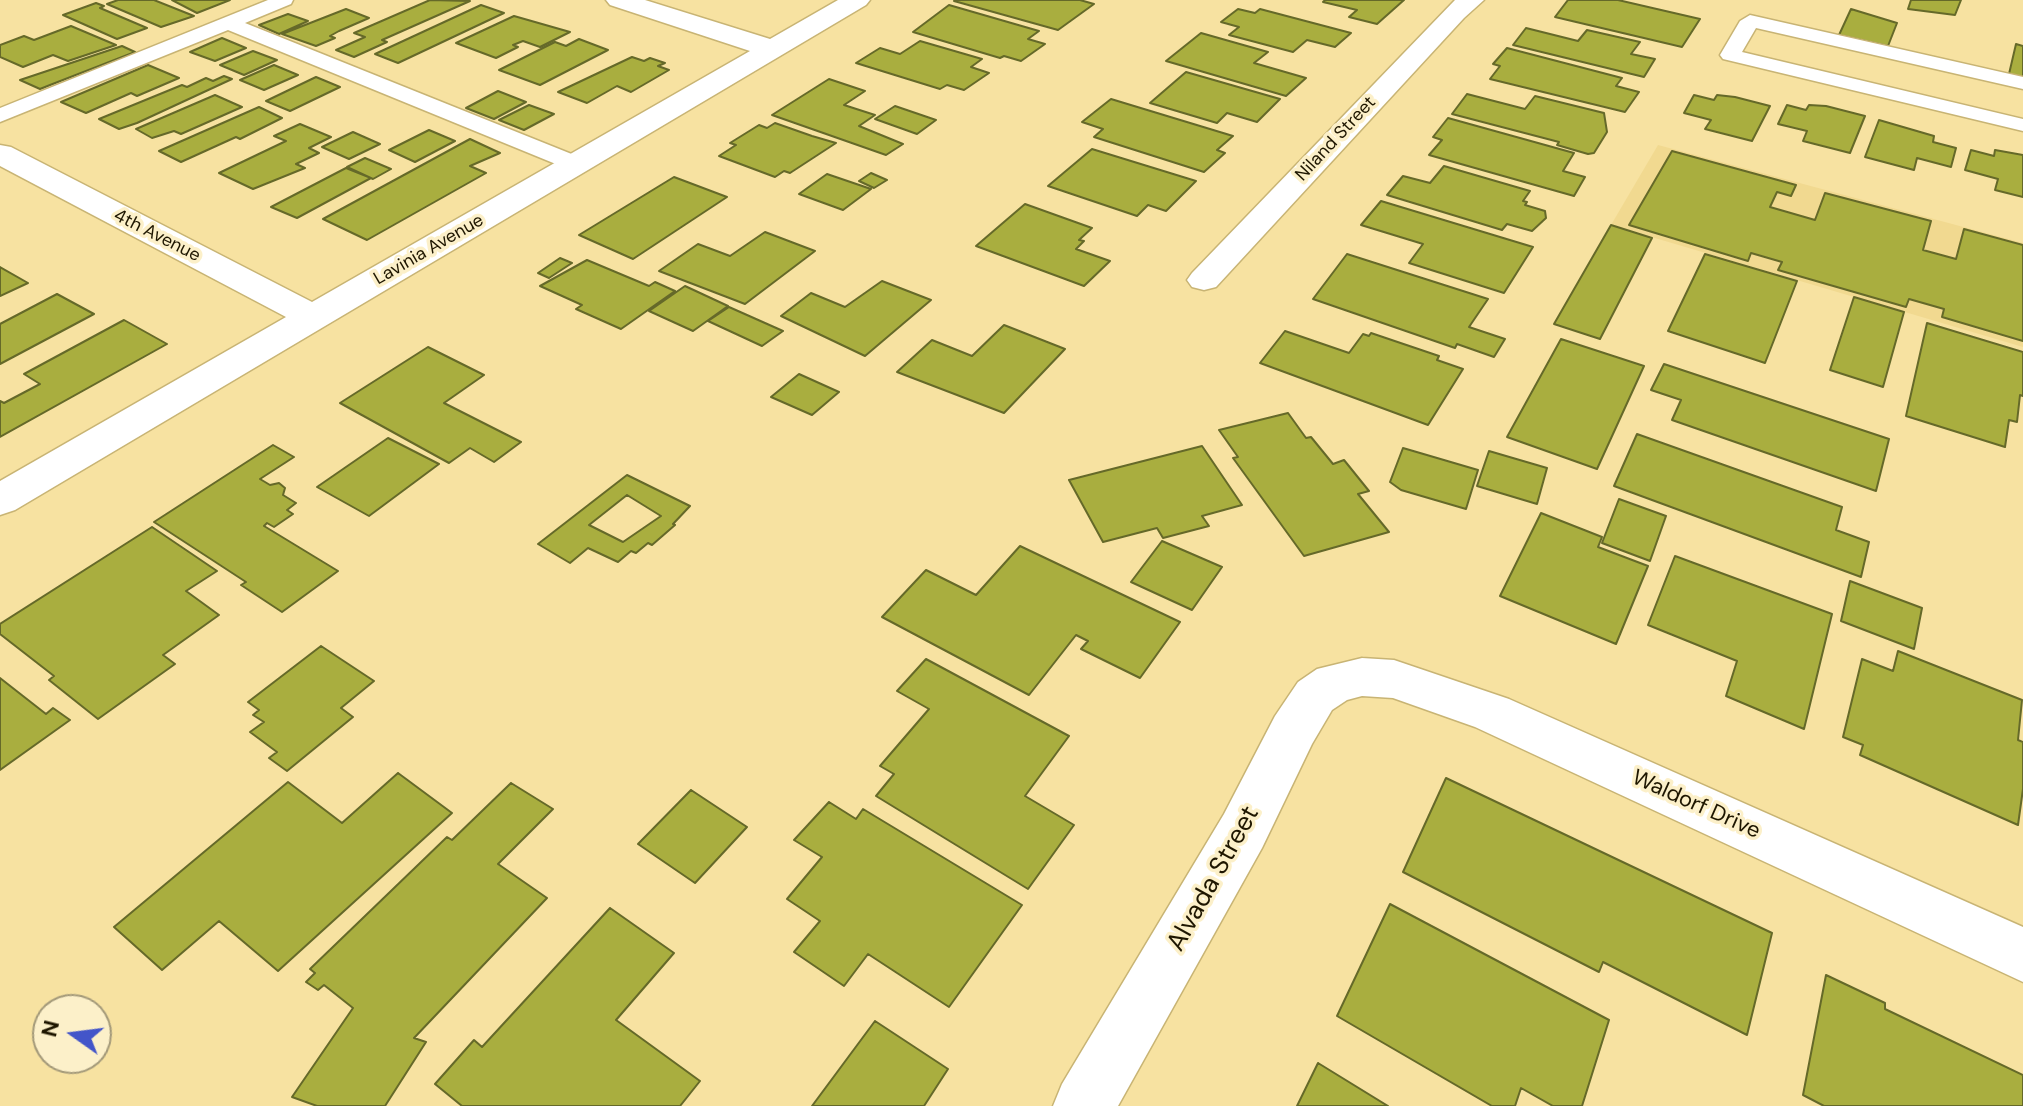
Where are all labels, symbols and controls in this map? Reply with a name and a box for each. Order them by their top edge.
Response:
street label: Niland Street [1291,92,1381,186]
street label: 4th Avenue [110,205,204,267]
street label: Lavinia Avenue [370,210,488,290]
street label: Waldorf Drive [1628,765,1764,845]
street label: Alvada Street [1161,801,1267,957]
north arrow [32,994,112,1074]
text: N [34,1017,66,1040]

